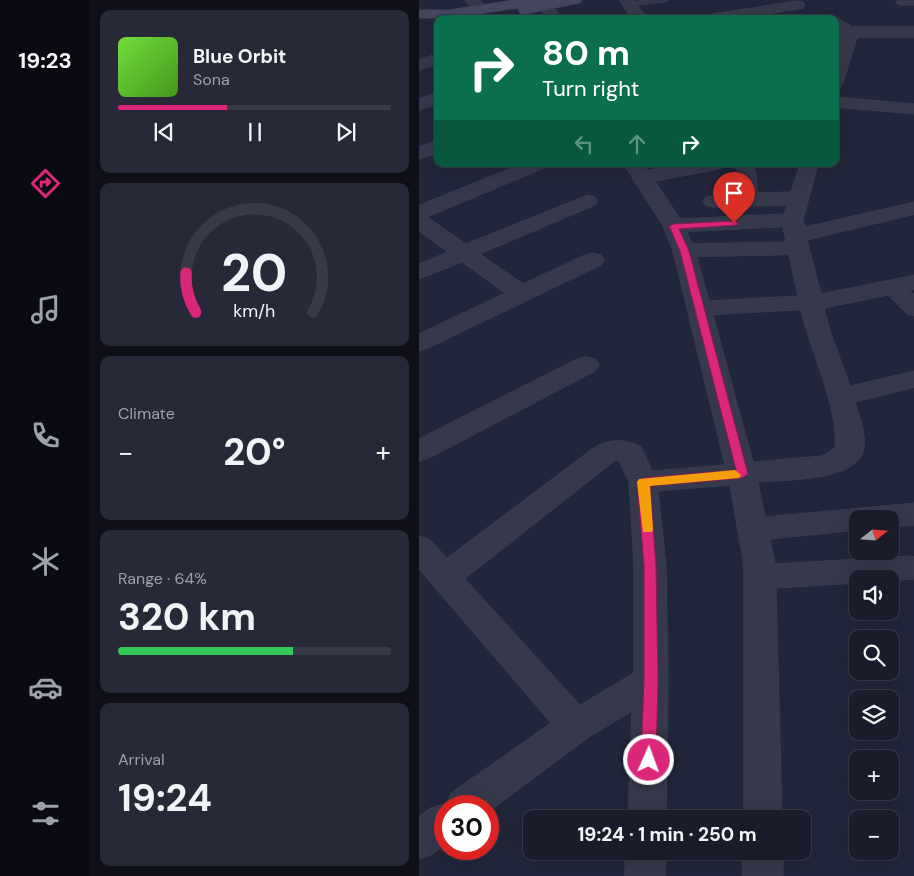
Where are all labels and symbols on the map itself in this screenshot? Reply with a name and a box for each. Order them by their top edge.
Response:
pin [713,172,755,223]
north arrow [849,510,899,560]
position arrow [622,733,674,785]
speed limit sign: 30 [434,795,499,860]

